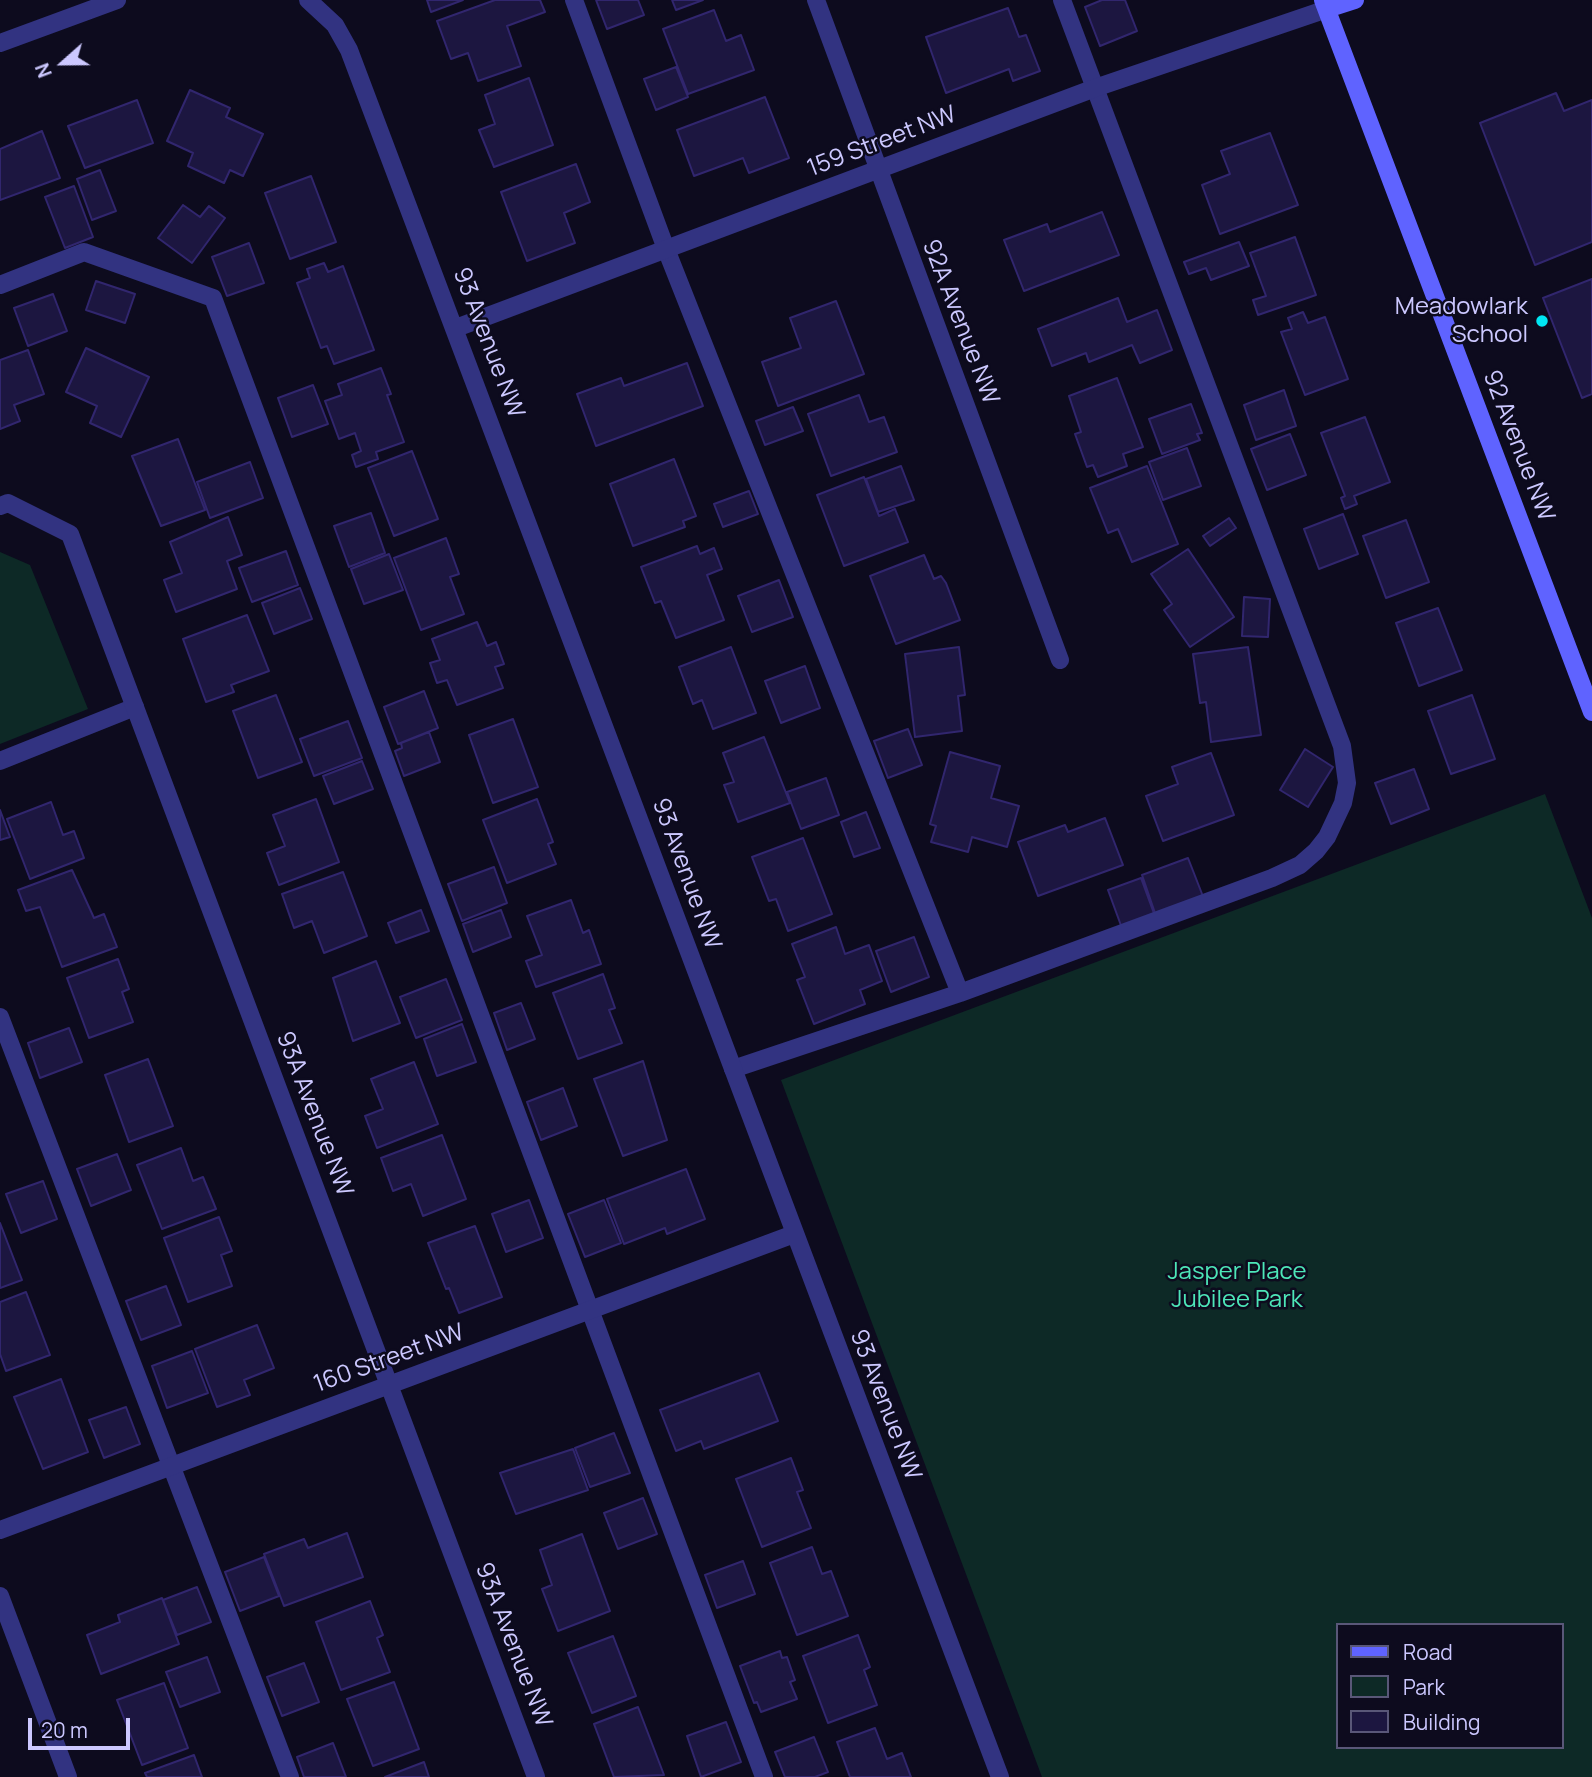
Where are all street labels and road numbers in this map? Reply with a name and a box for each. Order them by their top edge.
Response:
street label: 159 Street NW [804,100,960,184]
street label: 92A Avenue NW [915,236,1005,408]
street label: 93 Avenue NW [446,264,530,422]
street label: 92 Avenue NW [1476,367,1560,525]
street label: 93 Avenue NW [645,794,727,954]
street label: 93A Avenue NW [269,1028,359,1200]
street label: 160 Street NW [310,1318,468,1400]
street label: 93 Avenue NW [843,1326,927,1484]
street label: 93A Avenue NW [468,1559,558,1731]

